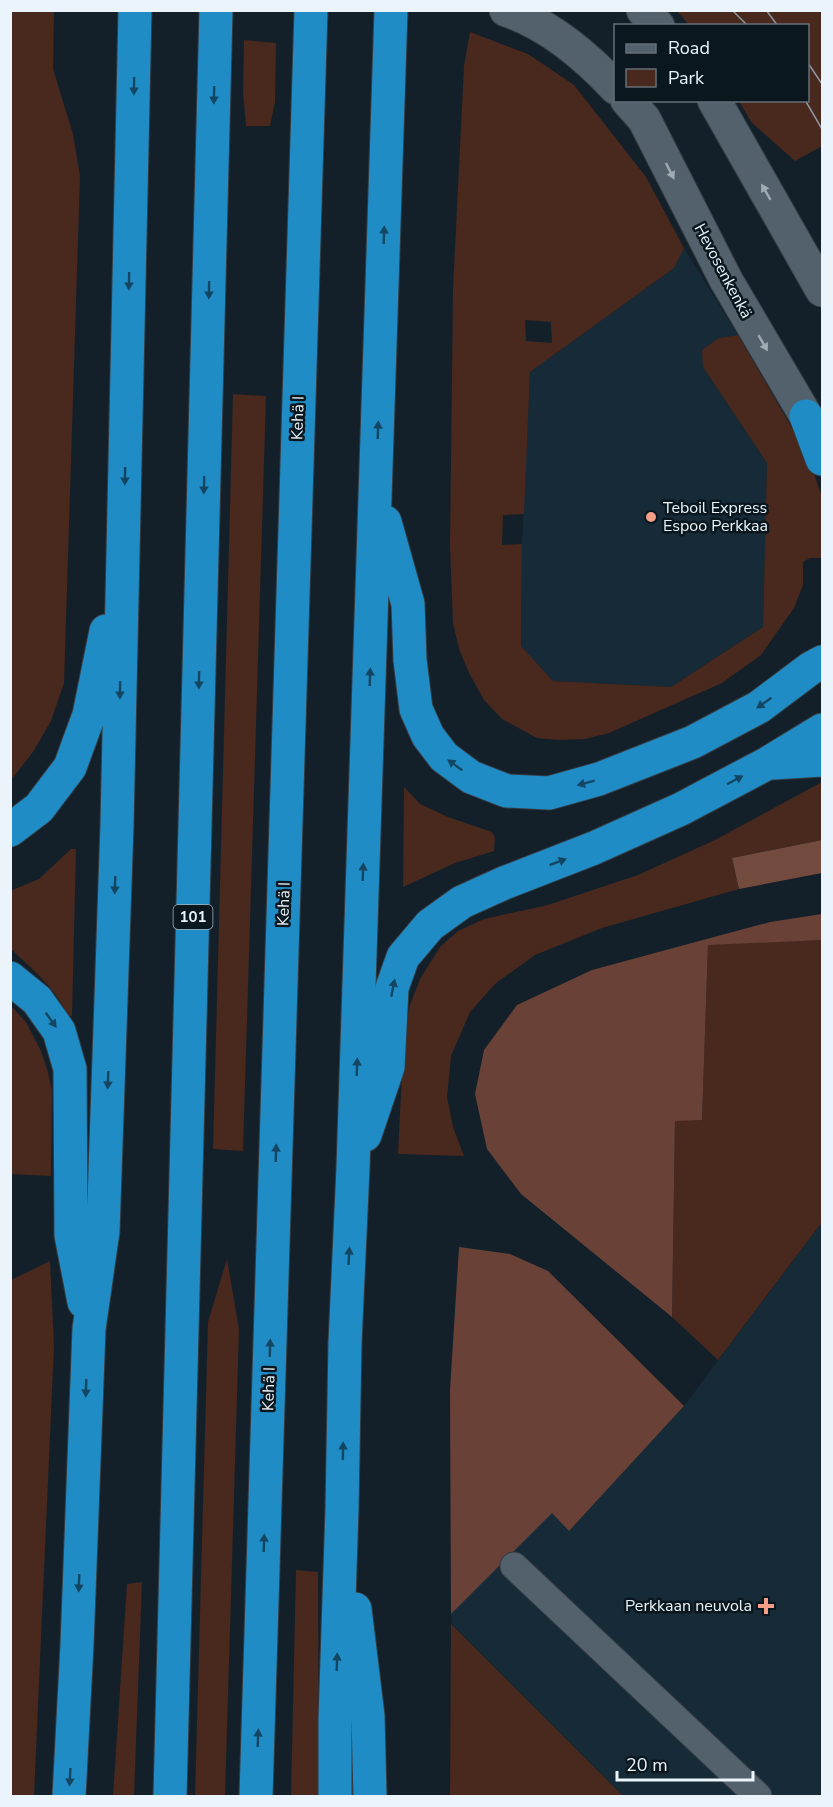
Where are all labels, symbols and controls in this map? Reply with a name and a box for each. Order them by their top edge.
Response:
legend [614,24,809,102]
text: Road [668,36,710,60]
text: Park [668,66,705,90]
one-way arrow [129,76,138,95]
one-way arrow [209,86,219,105]
one-way arrow [665,162,675,180]
one-way arrow [761,183,771,200]
street label: Hevosenkenkä [689,220,757,322]
one-way arrow [380,226,389,245]
one-way arrow [125,271,134,290]
one-way arrow [204,280,214,299]
one-way arrow [757,335,768,351]
street label: Kehä I [286,396,310,440]
one-way arrow [374,421,383,440]
one-way arrow [120,466,130,485]
one-way arrow [199,475,209,494]
place label: Teboil Express Espoo Perkkaa [663,497,768,537]
marker: Teboil Express Espoo Perkkaa [644,510,658,524]
one-way arrow [365,668,375,687]
one-way arrow [194,670,204,689]
one-way arrow [115,680,125,699]
one-way arrow [756,697,772,709]
one-way arrow [447,759,463,771]
one-way arrow [727,775,744,785]
one-way arrow [577,778,595,788]
one-way arrow [550,857,568,867]
one-way arrow [359,863,368,882]
one-way arrow [110,875,120,894]
street label: Kehä I [272,882,296,926]
road number: 101 [174,905,212,929]
one-way arrow [389,978,398,997]
one-way arrow [45,1011,57,1027]
one-way arrow [352,1058,361,1077]
one-way arrow [104,1070,113,1089]
one-way arrow [271,1144,281,1163]
one-way arrow [344,1246,353,1265]
one-way arrow [265,1339,275,1358]
street label: Kehä I [257,1367,281,1411]
one-way arrow [82,1378,91,1397]
one-way arrow [338,1441,348,1460]
one-way arrow [259,1534,269,1553]
one-way arrow [75,1573,84,1592]
place label: Perkkaan neuvola [625,1595,752,1617]
marker: Perkkaan neuvola [757,1597,775,1615]
one-way arrow [332,1652,342,1671]
one-way arrow [253,1729,263,1748]
scale bar [617,1744,754,1782]
text: 20 m [626,1753,668,1777]
one-way arrow [65,1768,74,1787]

